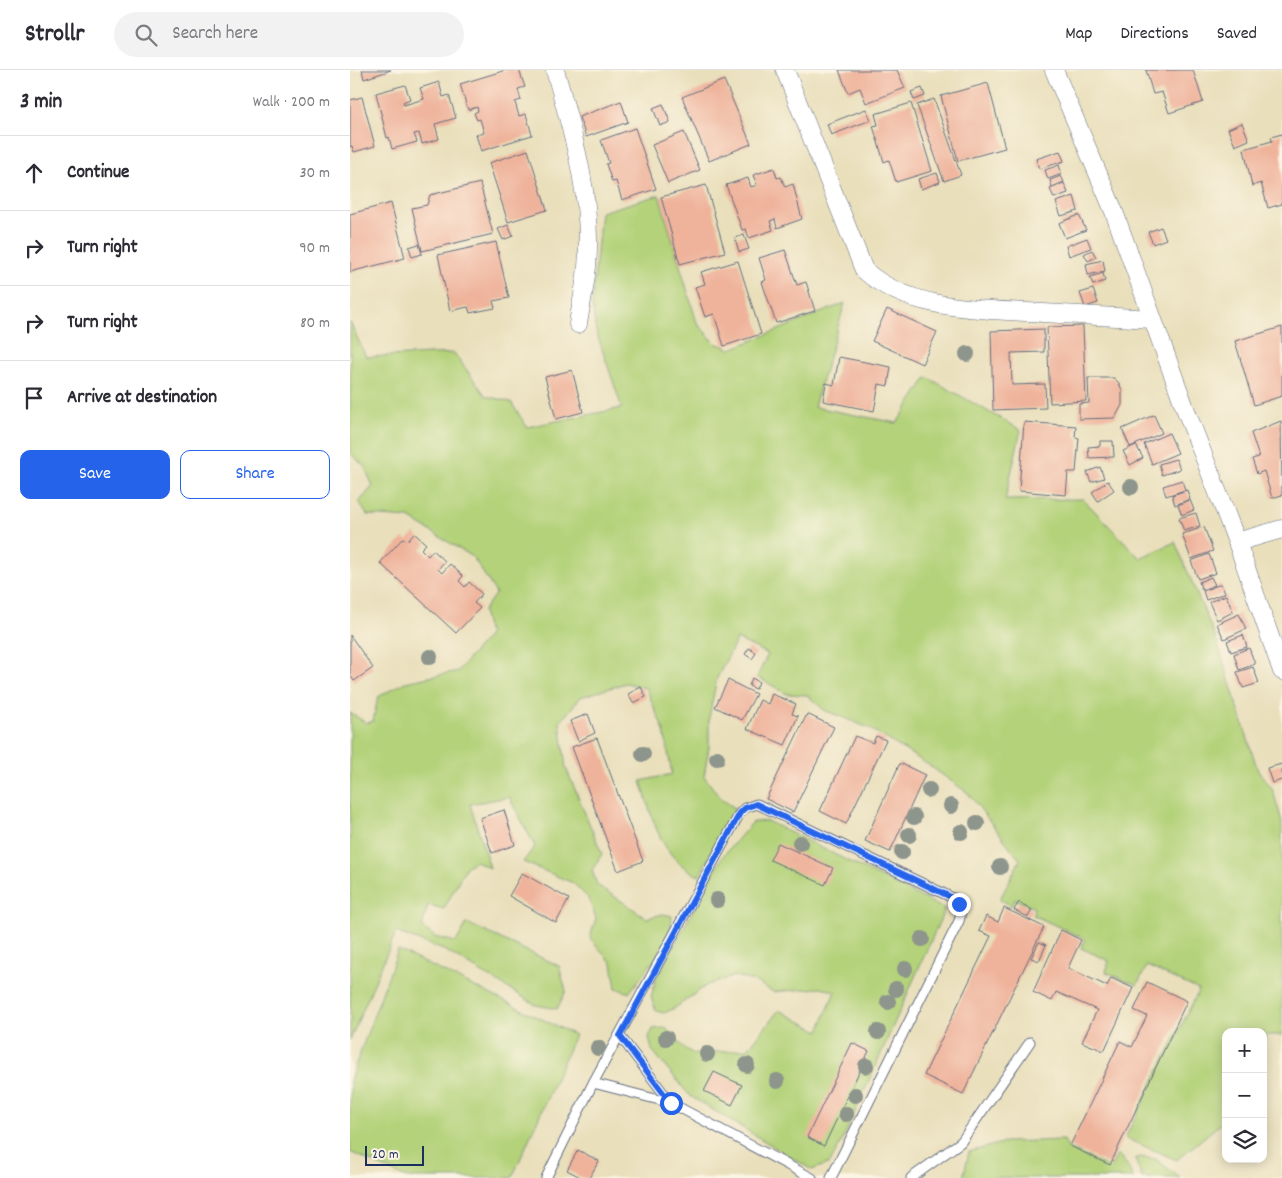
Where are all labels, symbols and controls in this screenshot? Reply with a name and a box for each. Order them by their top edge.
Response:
search box [114,12,464,57]
text: Strollr [25,18,84,52]
icon: search [132,21,160,49]
text: Search here [172,21,258,48]
text: Map [1065,22,1092,47]
text: Directions [1120,22,1189,47]
text: Saved [1217,22,1257,47]
text: 3 min [20,88,62,118]
text: Walk · 200 m [253,91,330,114]
icon: ahead [20,159,48,187]
text: Continue [67,160,129,187]
text: 30 m [300,162,330,185]
icon: right [20,234,48,262]
text: Turn right [67,235,138,262]
text: 90 m [299,237,330,260]
icon: right [20,309,48,337]
text: Turn right [67,310,138,337]
text: 80 m [300,312,330,335]
icon: arrive [20,384,48,412]
text: Arrive at destination [67,385,217,412]
button: Save [20,450,170,499]
button: Share [180,450,330,499]
route end [948,893,971,916]
map controls [1222,1028,1267,1163]
button: + [1222,1028,1267,1073]
button: − [1222,1073,1267,1118]
route start [660,1092,683,1115]
button: layers [1222,1118,1267,1163]
scale bar [365,1143,424,1166]
text: 20 m [372,1145,399,1165]

